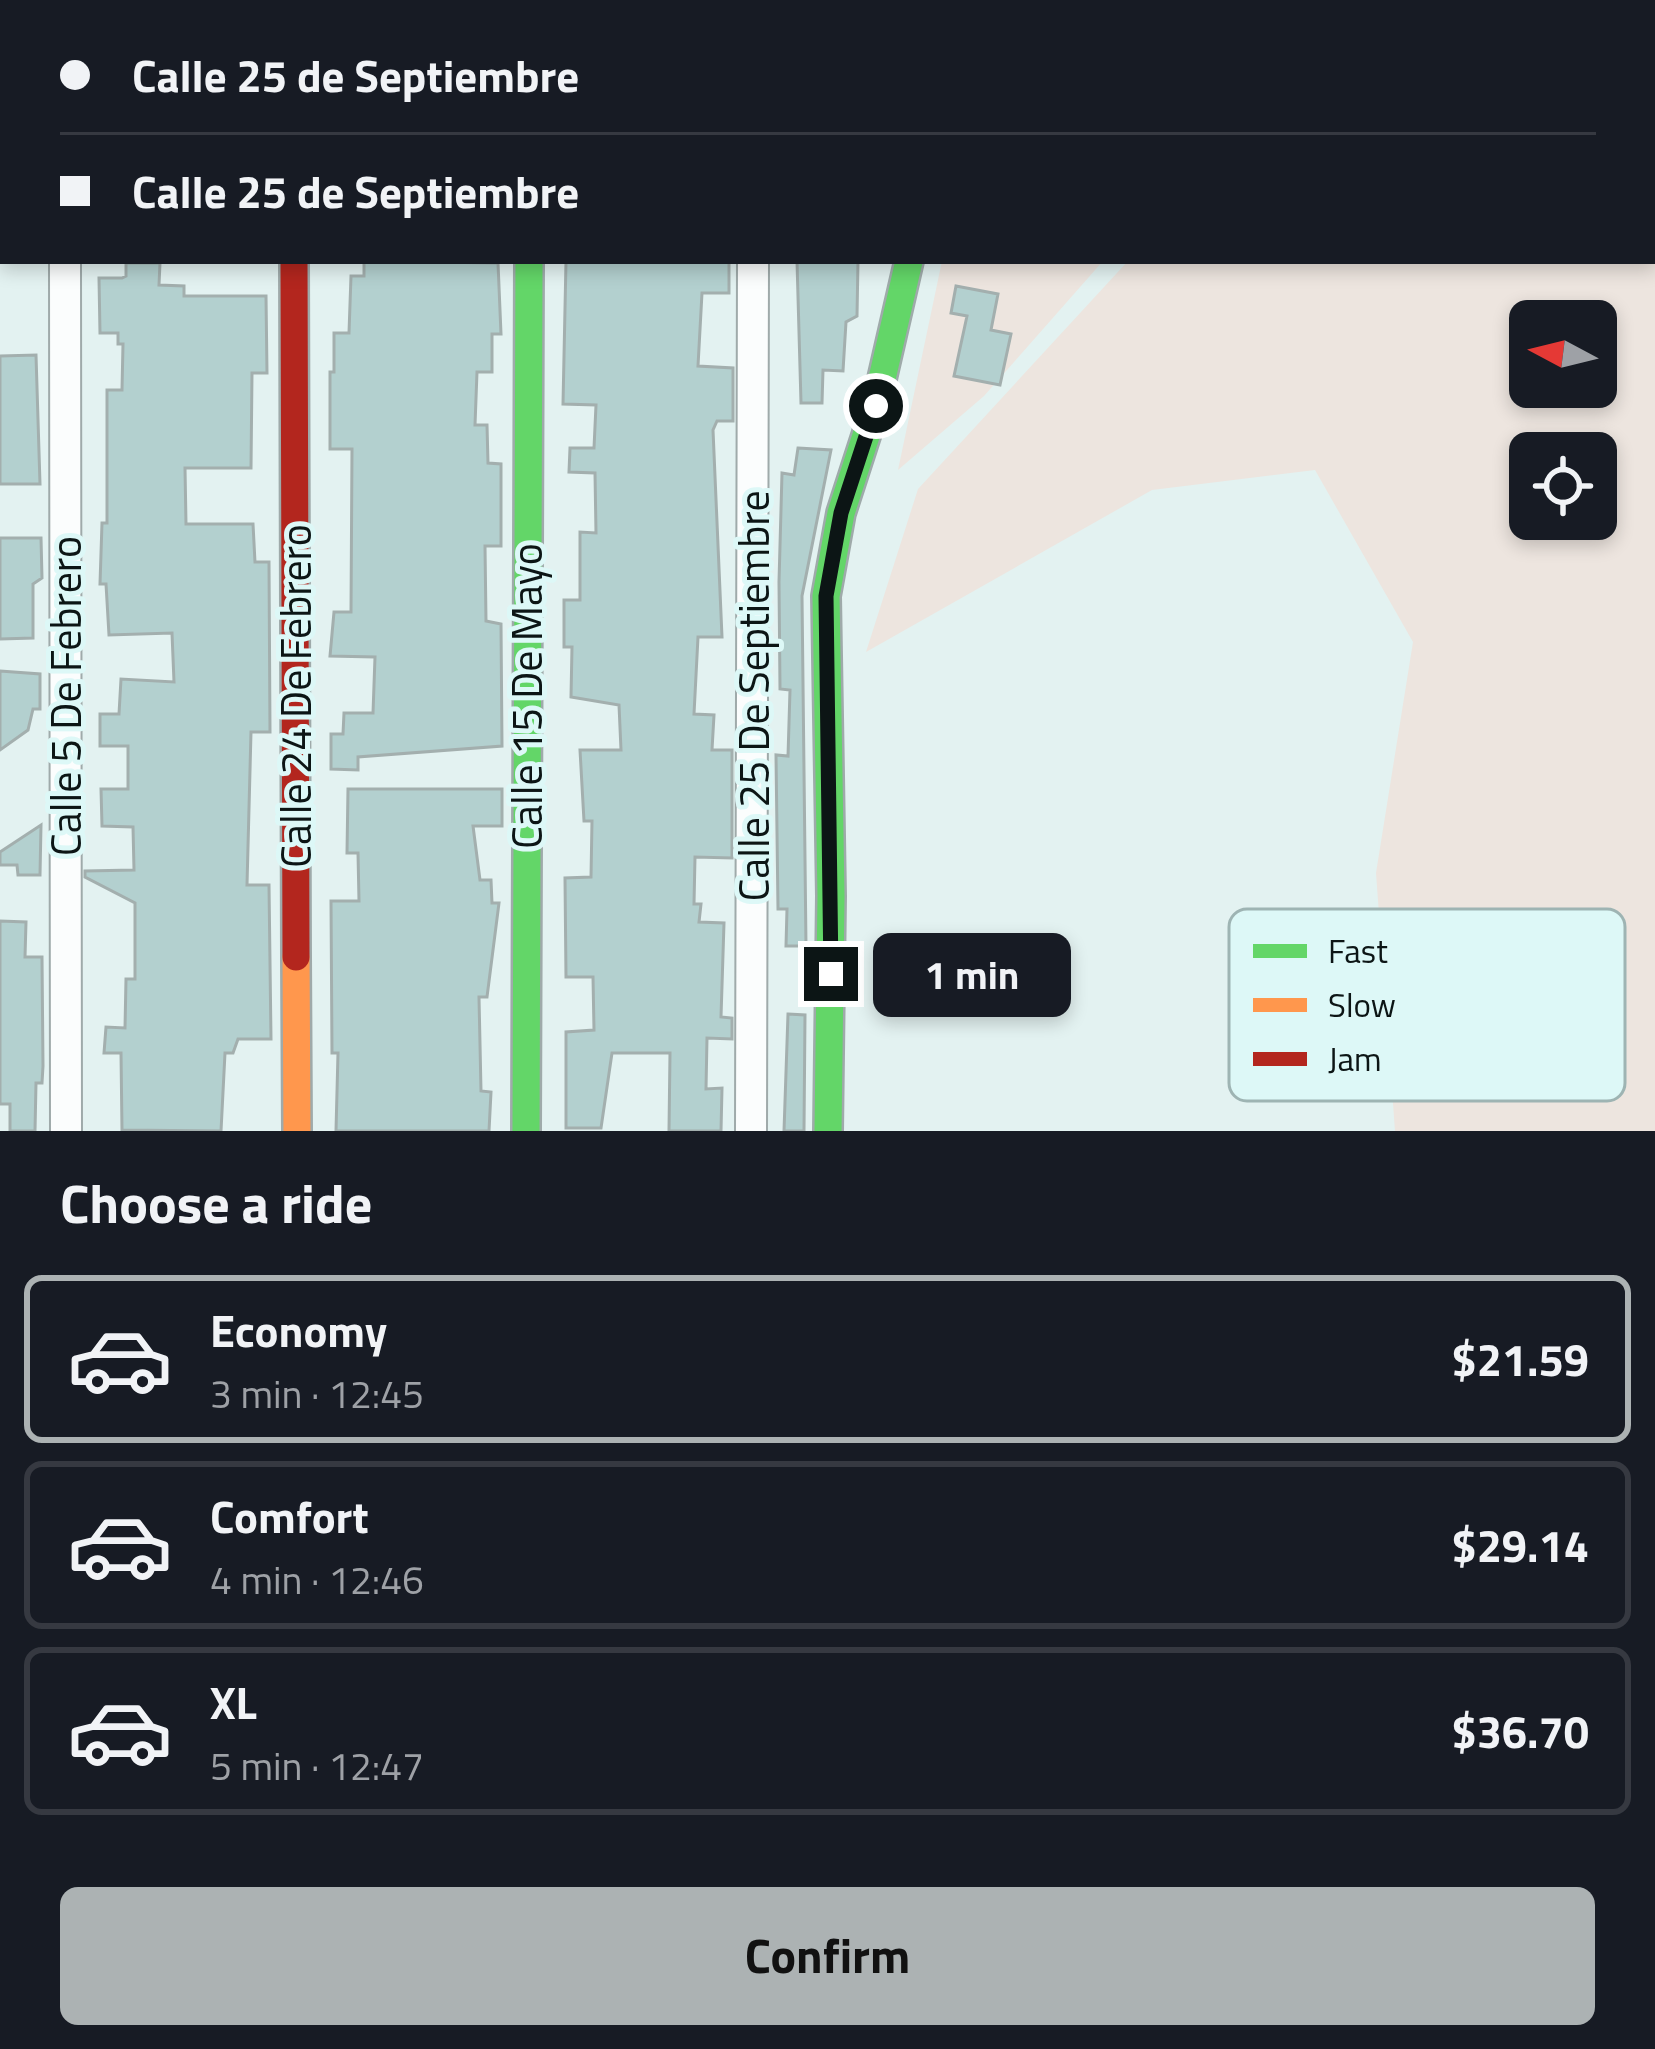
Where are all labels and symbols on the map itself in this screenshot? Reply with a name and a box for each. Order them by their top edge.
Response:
north arrow [1509,300,1617,408]
route start [849,379,903,433]
street label: Calle 25 De Septiembre [721,490,785,902]
street label: Calle 24 De Febrero [263,524,327,868]
street label: Calle 5 De Febrero [33,536,97,856]
street label: Calle 15 De Mayo [494,543,558,849]
legend [1229,909,1625,1101]
text: Fast [1328,926,1388,976]
callout: 1 min [873,932,1071,1016]
route end [804,947,858,1001]
text: Slow [1328,980,1396,1030]
text: Jam [1328,1034,1382,1084]

